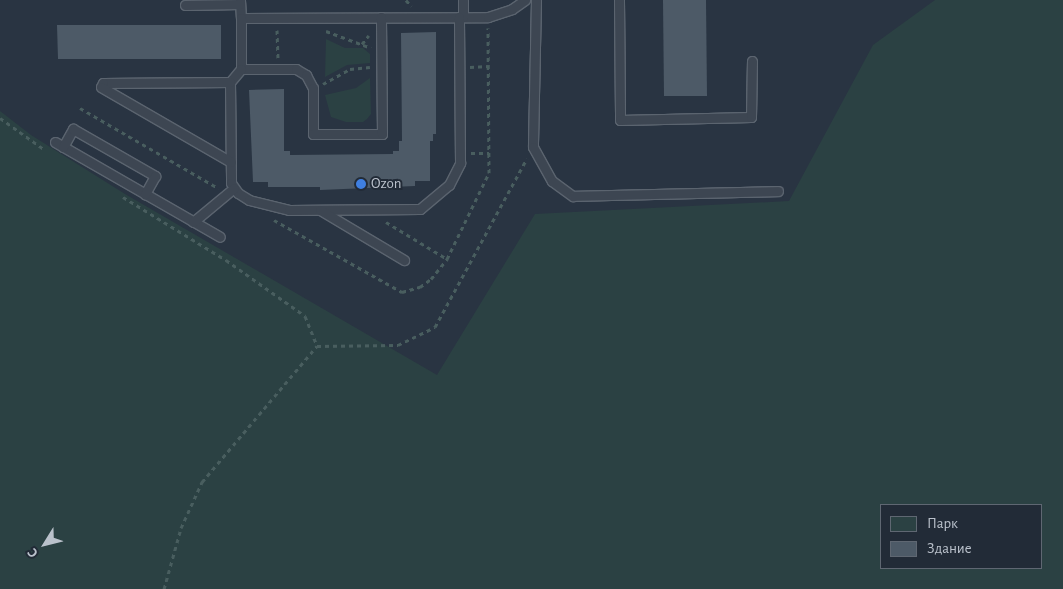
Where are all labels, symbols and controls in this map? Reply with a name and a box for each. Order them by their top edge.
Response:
place label: Ozon [371,175,401,193]
marker: Ozon [355,178,367,190]
legend [880,504,1043,569]
text: Парк [927,516,958,531]
north arrow [20,519,70,569]
text: Здание [927,541,972,556]
text: С [25,546,41,560]

